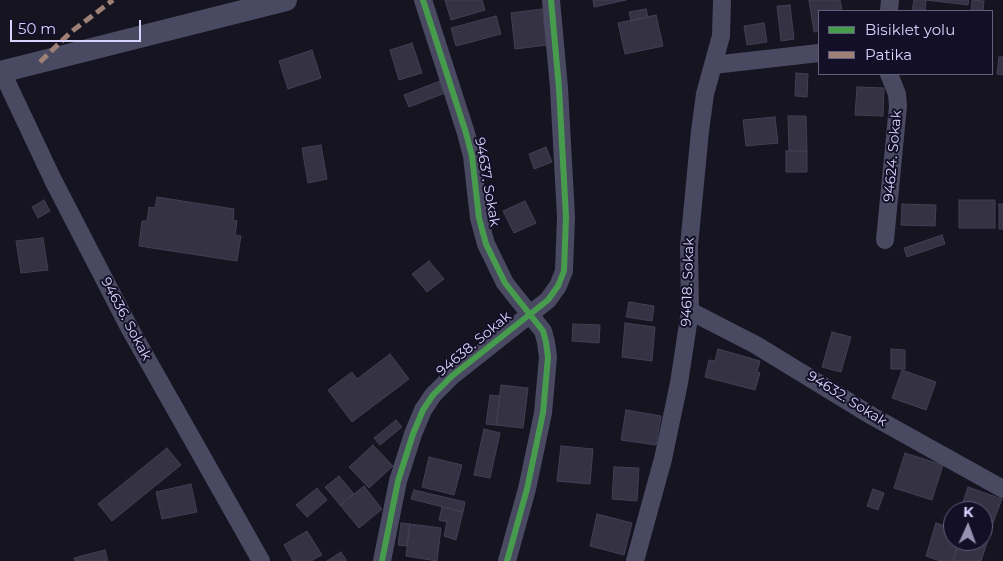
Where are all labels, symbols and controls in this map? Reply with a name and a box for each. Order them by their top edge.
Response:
scale bar [12,10,144,42]
legend [818,10,993,75]
text: 50 m [18,19,56,38]
text: Bisiklet yolu [865,20,955,39]
text: Patika [865,45,912,64]
street label: 94624. Sokak [881,109,905,203]
street label: 94637. Sokak [471,136,503,228]
street label: 94618. Sokak [678,237,698,327]
street label: 94636. Sokak [97,275,155,363]
street label: 94638. Sokak [433,308,515,380]
street label: 94632. Sokak [804,368,890,430]
north arrow [943,501,993,551]
text: K [963,503,974,521]

